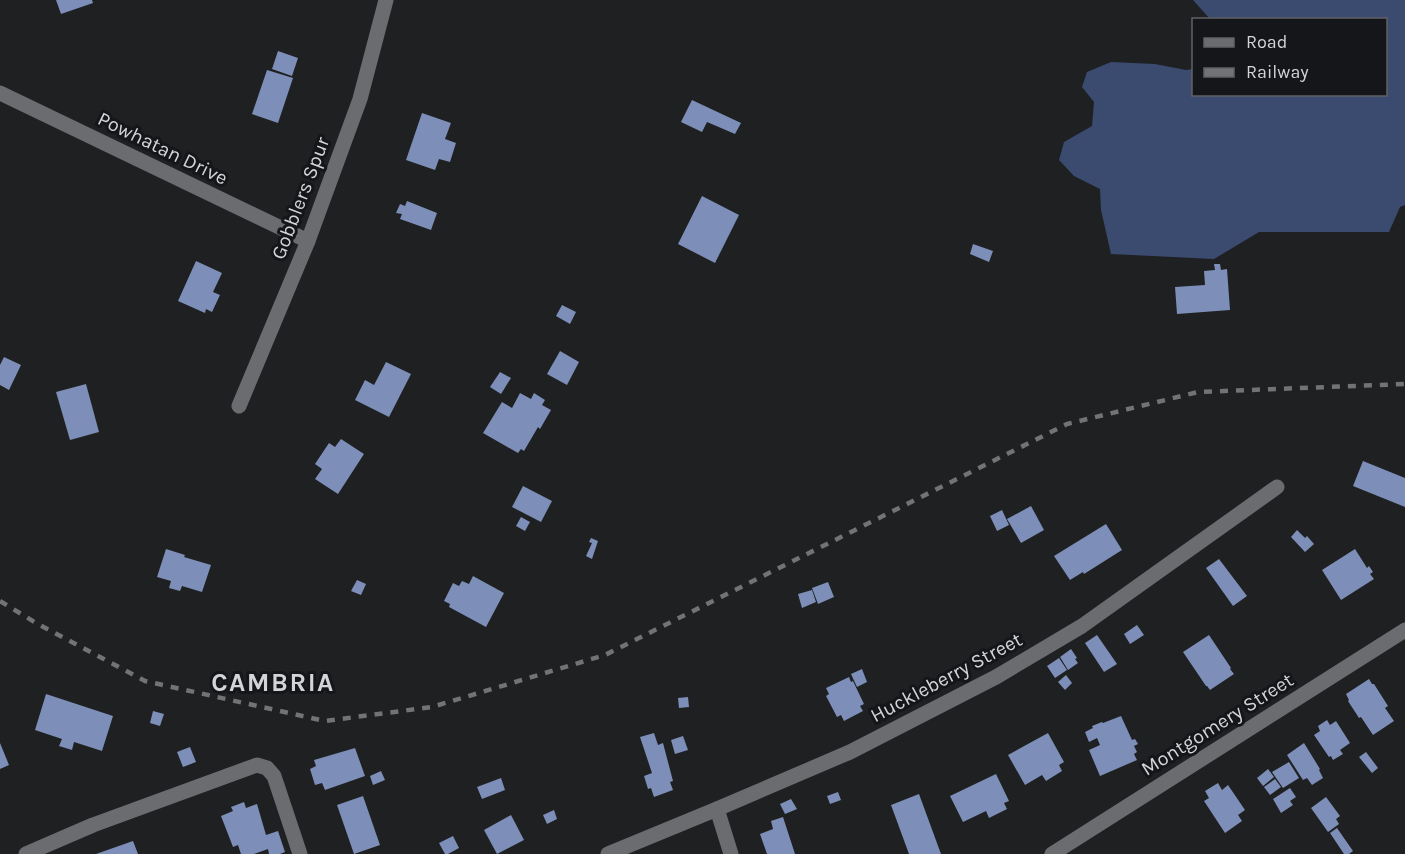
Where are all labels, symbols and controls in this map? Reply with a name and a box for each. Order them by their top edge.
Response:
legend [1192,18,1387,96]
text: Road [1246,31,1287,53]
text: Railway [1246,61,1309,83]
street label: Powhatan Drive [94,107,231,190]
street label: Gobblers Spur [267,133,335,263]
street label: Huckleberry Street [866,628,1026,727]
district label: CAMBRIA [211,667,335,698]
street label: Montgomery Street [1137,668,1298,781]

